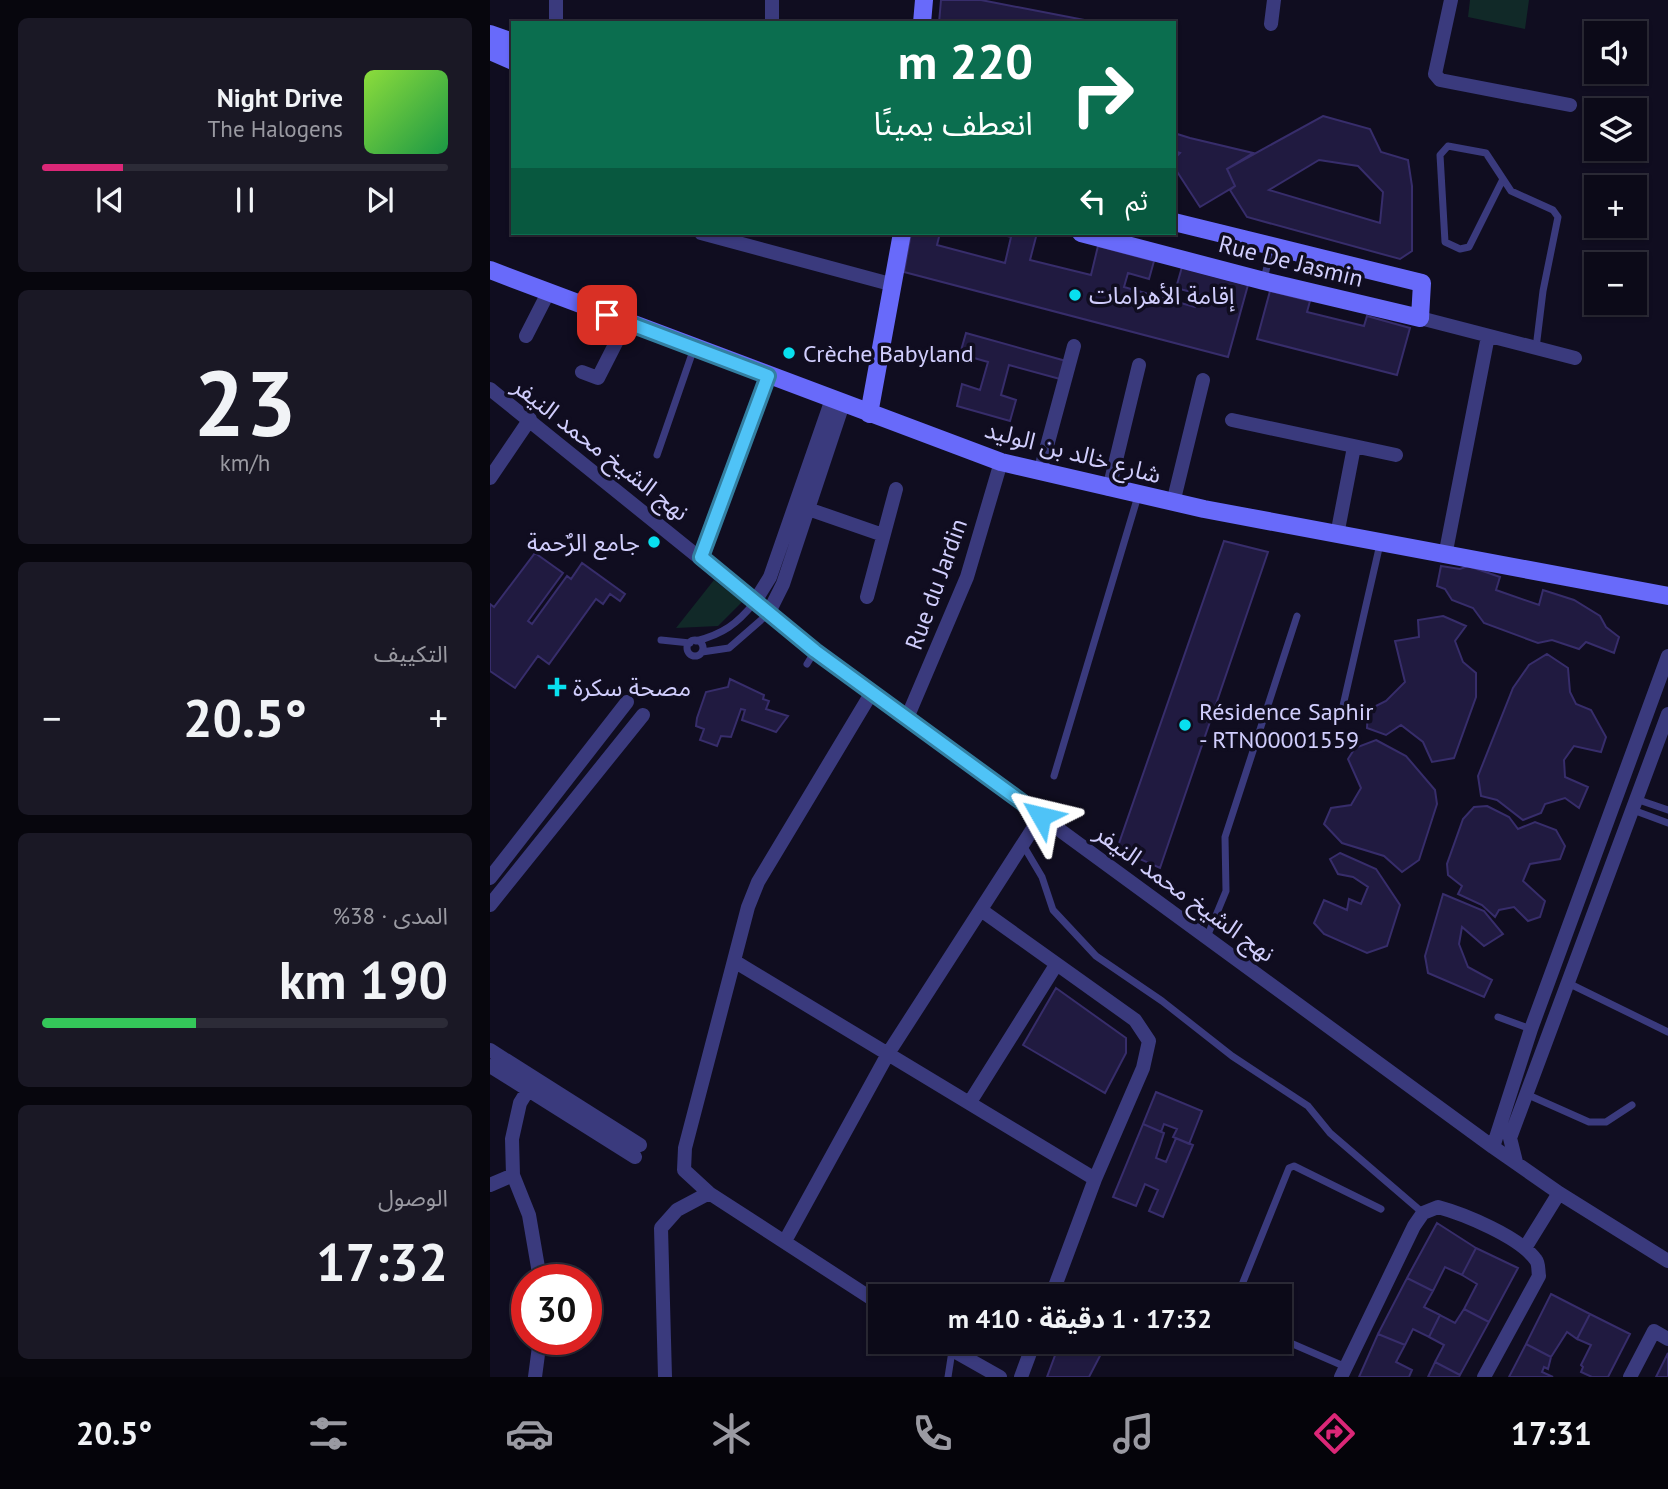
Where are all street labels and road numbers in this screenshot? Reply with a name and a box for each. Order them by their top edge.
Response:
street label: Rue De Jasmin [1215,228,1367,294]
street label: نهج الشيخ محمد النيفر [505,370,695,529]
street label: شارع خالد بن الوليد [981,414,1165,492]
street label: Rue du Jardin [898,514,974,654]
street label: نهج الشيخ محمد النيفر [1087,817,1281,970]

